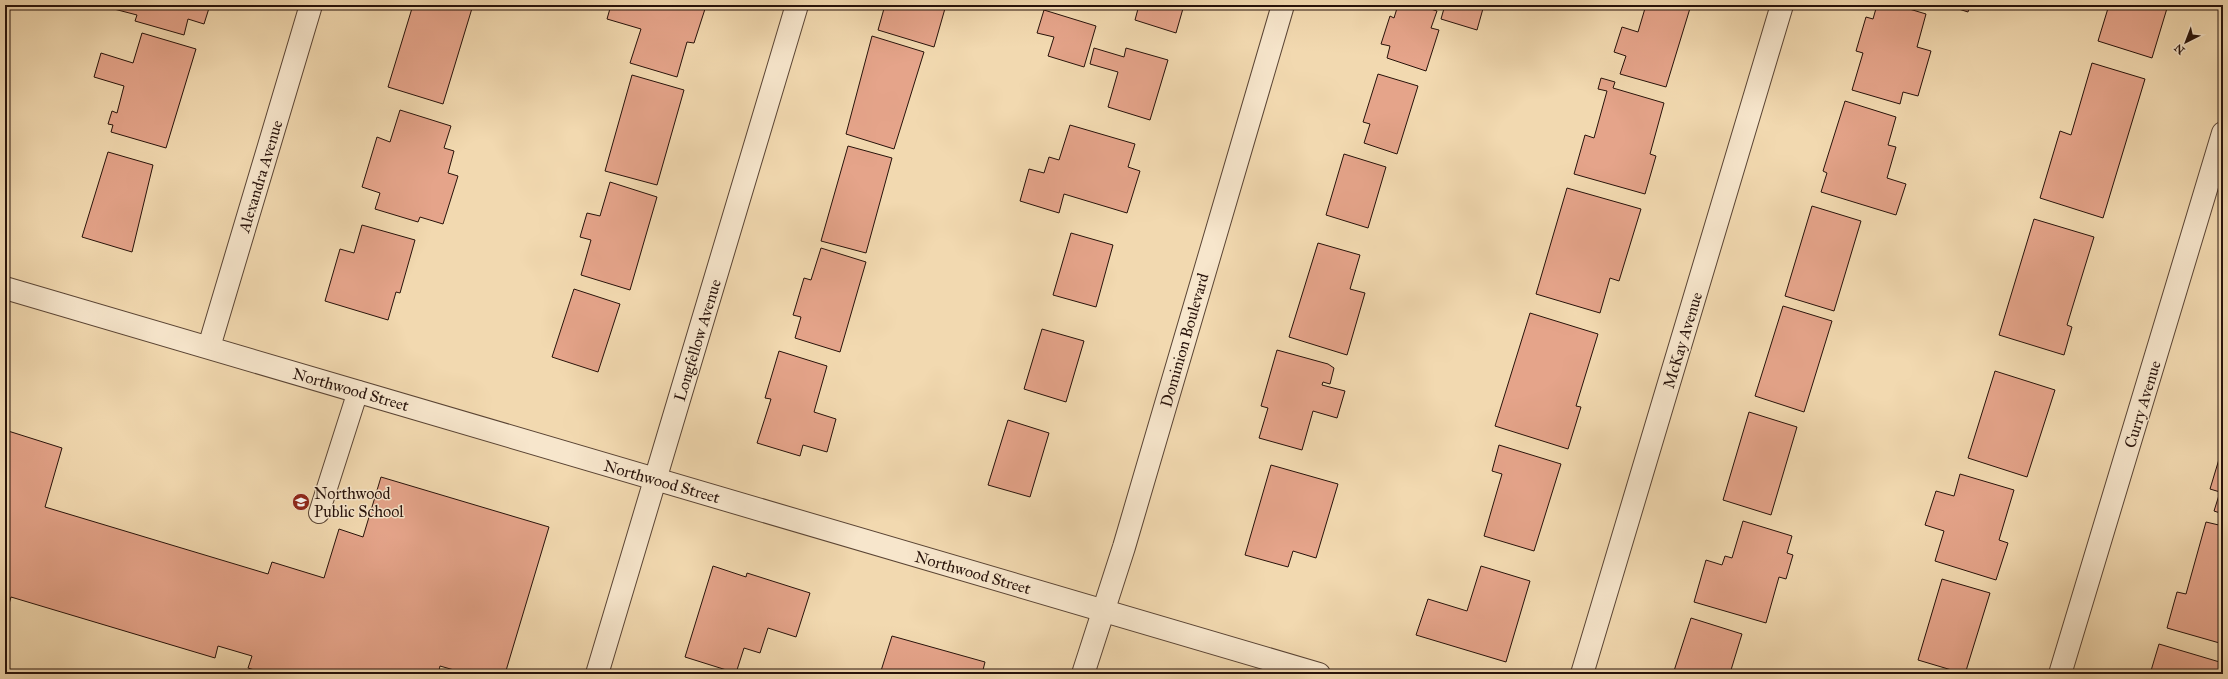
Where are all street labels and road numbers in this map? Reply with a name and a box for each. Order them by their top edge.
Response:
street label: Alexandra Avenue [234,117,287,236]
street label: Dominion Boulevard [1156,271,1213,409]
street label: Longfellow Avenue [670,276,726,404]
street label: McKay Avenue [1659,289,1706,391]
street label: Curry Avenue [2120,358,2165,450]
street label: Northwood Street [291,364,411,415]
street label: Northwood Street [602,456,722,507]
street label: Northwood Street [913,547,1033,598]

